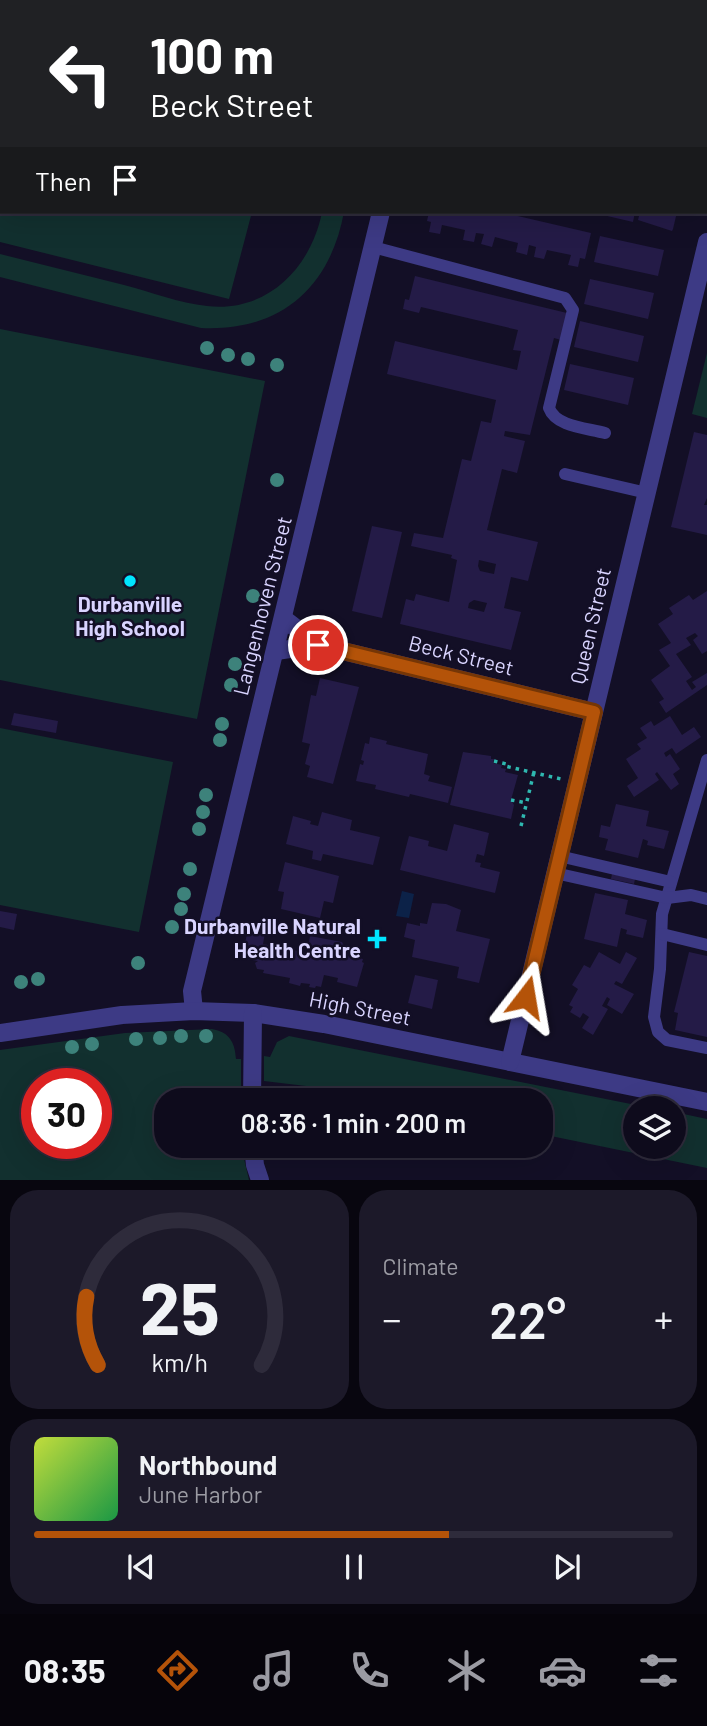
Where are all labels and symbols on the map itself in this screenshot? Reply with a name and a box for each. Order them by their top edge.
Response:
street label: Langenhoven Street [227,514,296,698]
street label: Queen Street [564,565,615,686]
marker: Durbanville High School [122,573,138,589]
place label: Durbanville High School [75,591,185,640]
pin [288,615,348,675]
street label: Beck Street [406,629,516,680]
place label: Durbanville Natural Health Centre [184,913,361,962]
marker: Durbanville Natural Health Centre [367,929,387,949]
position arrow [489,960,563,1034]
street label: High Street [307,985,413,1030]
speed limit sign: 30 [21,1068,112,1159]

